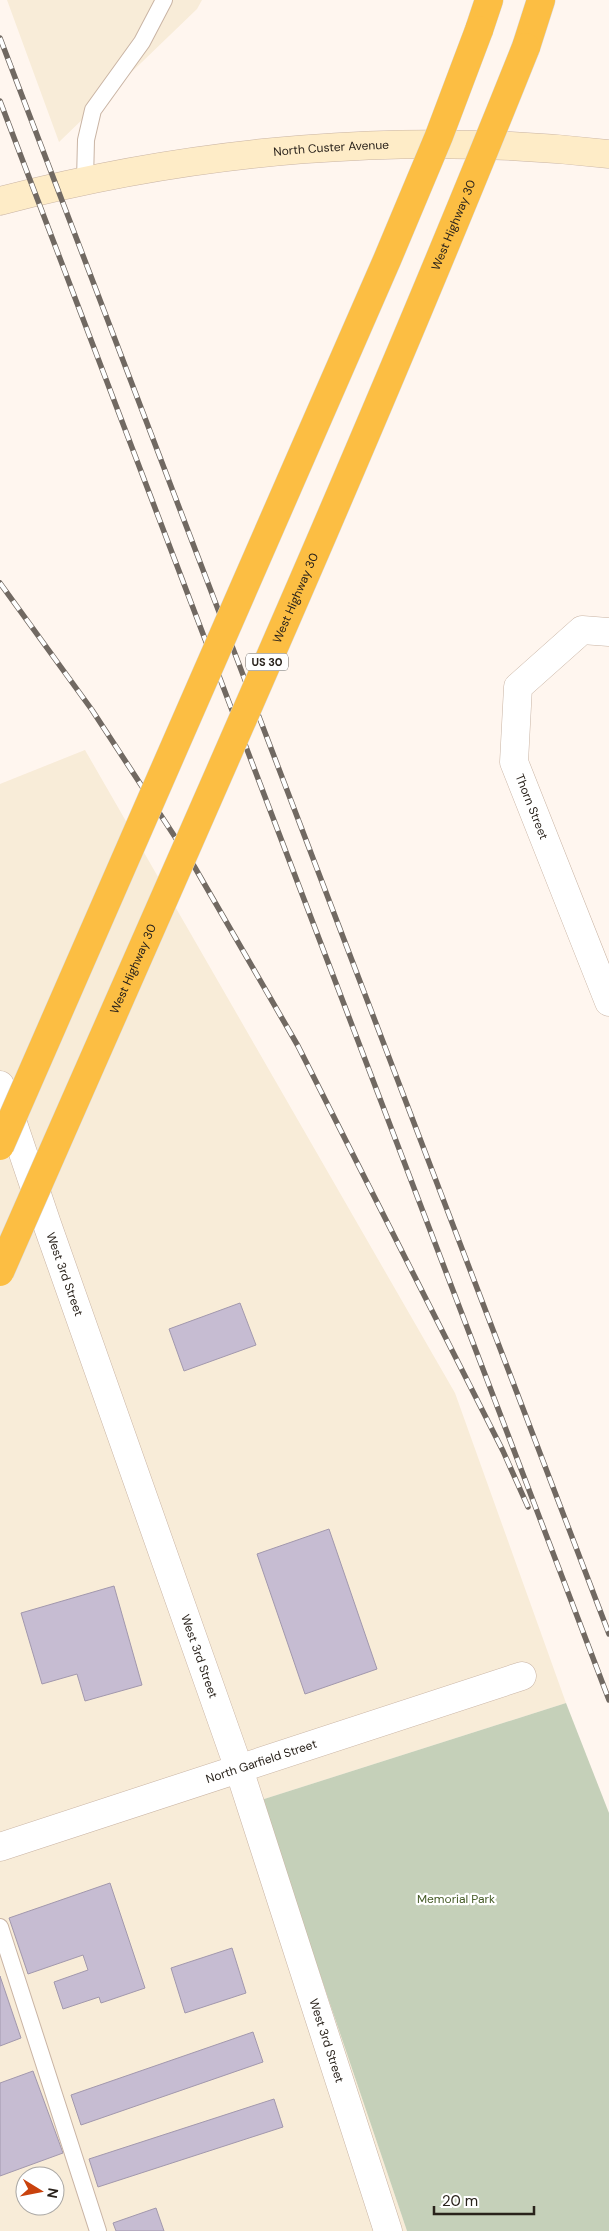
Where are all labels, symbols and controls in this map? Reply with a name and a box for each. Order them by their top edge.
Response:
street label: North Custer Avenue [273,137,389,160]
street label: West Highway 30 [428,177,479,273]
street label: West Highway 30 [269,550,322,646]
road number: US 30 [246,654,288,670]
street label: Thorn Street [512,772,552,842]
street label: West Highway 30 [106,921,160,1016]
street label: West 3rd Street [43,1230,87,1319]
street label: West 3rd Street [177,1612,221,1700]
street label: North Garfield Street [204,1736,319,1787]
park label: Memorial Park [417,1891,495,1907]
street label: West 3rd Street [306,1996,348,2085]
north arrow [15,2166,65,2216]
scale bar [434,2184,534,2216]
text: N [43,2187,63,2200]
text: 20 m [442,2191,478,2211]

